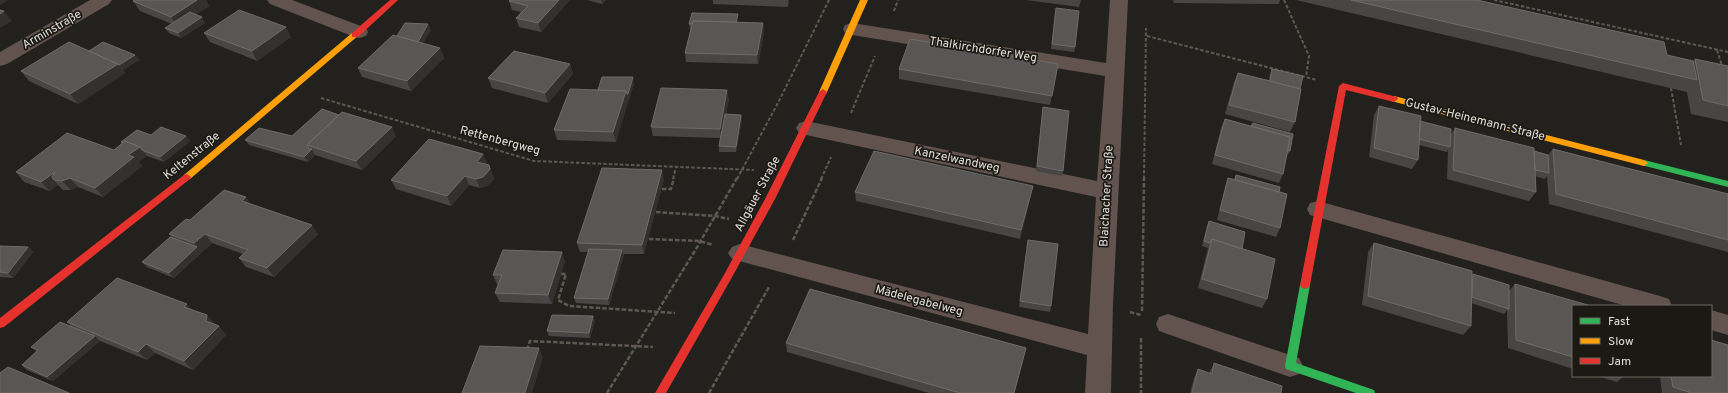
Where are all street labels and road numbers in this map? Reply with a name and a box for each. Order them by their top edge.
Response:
street label: Arminstraße [19,7,85,53]
street label: Thalkirchdorfer Weg [928,34,1038,66]
street label: Gustav-Heinemann-Straße [1403,95,1547,145]
street label: Rettenbergweg [458,123,542,159]
street label: Keltenstraße [160,128,224,184]
street label: Kanzelwandweg [913,143,1001,177]
street label: Blaichacher Straße [1096,145,1118,247]
street label: Allgäuer Straße [731,154,785,234]
street label: Mädelegabelweg [873,282,965,320]

